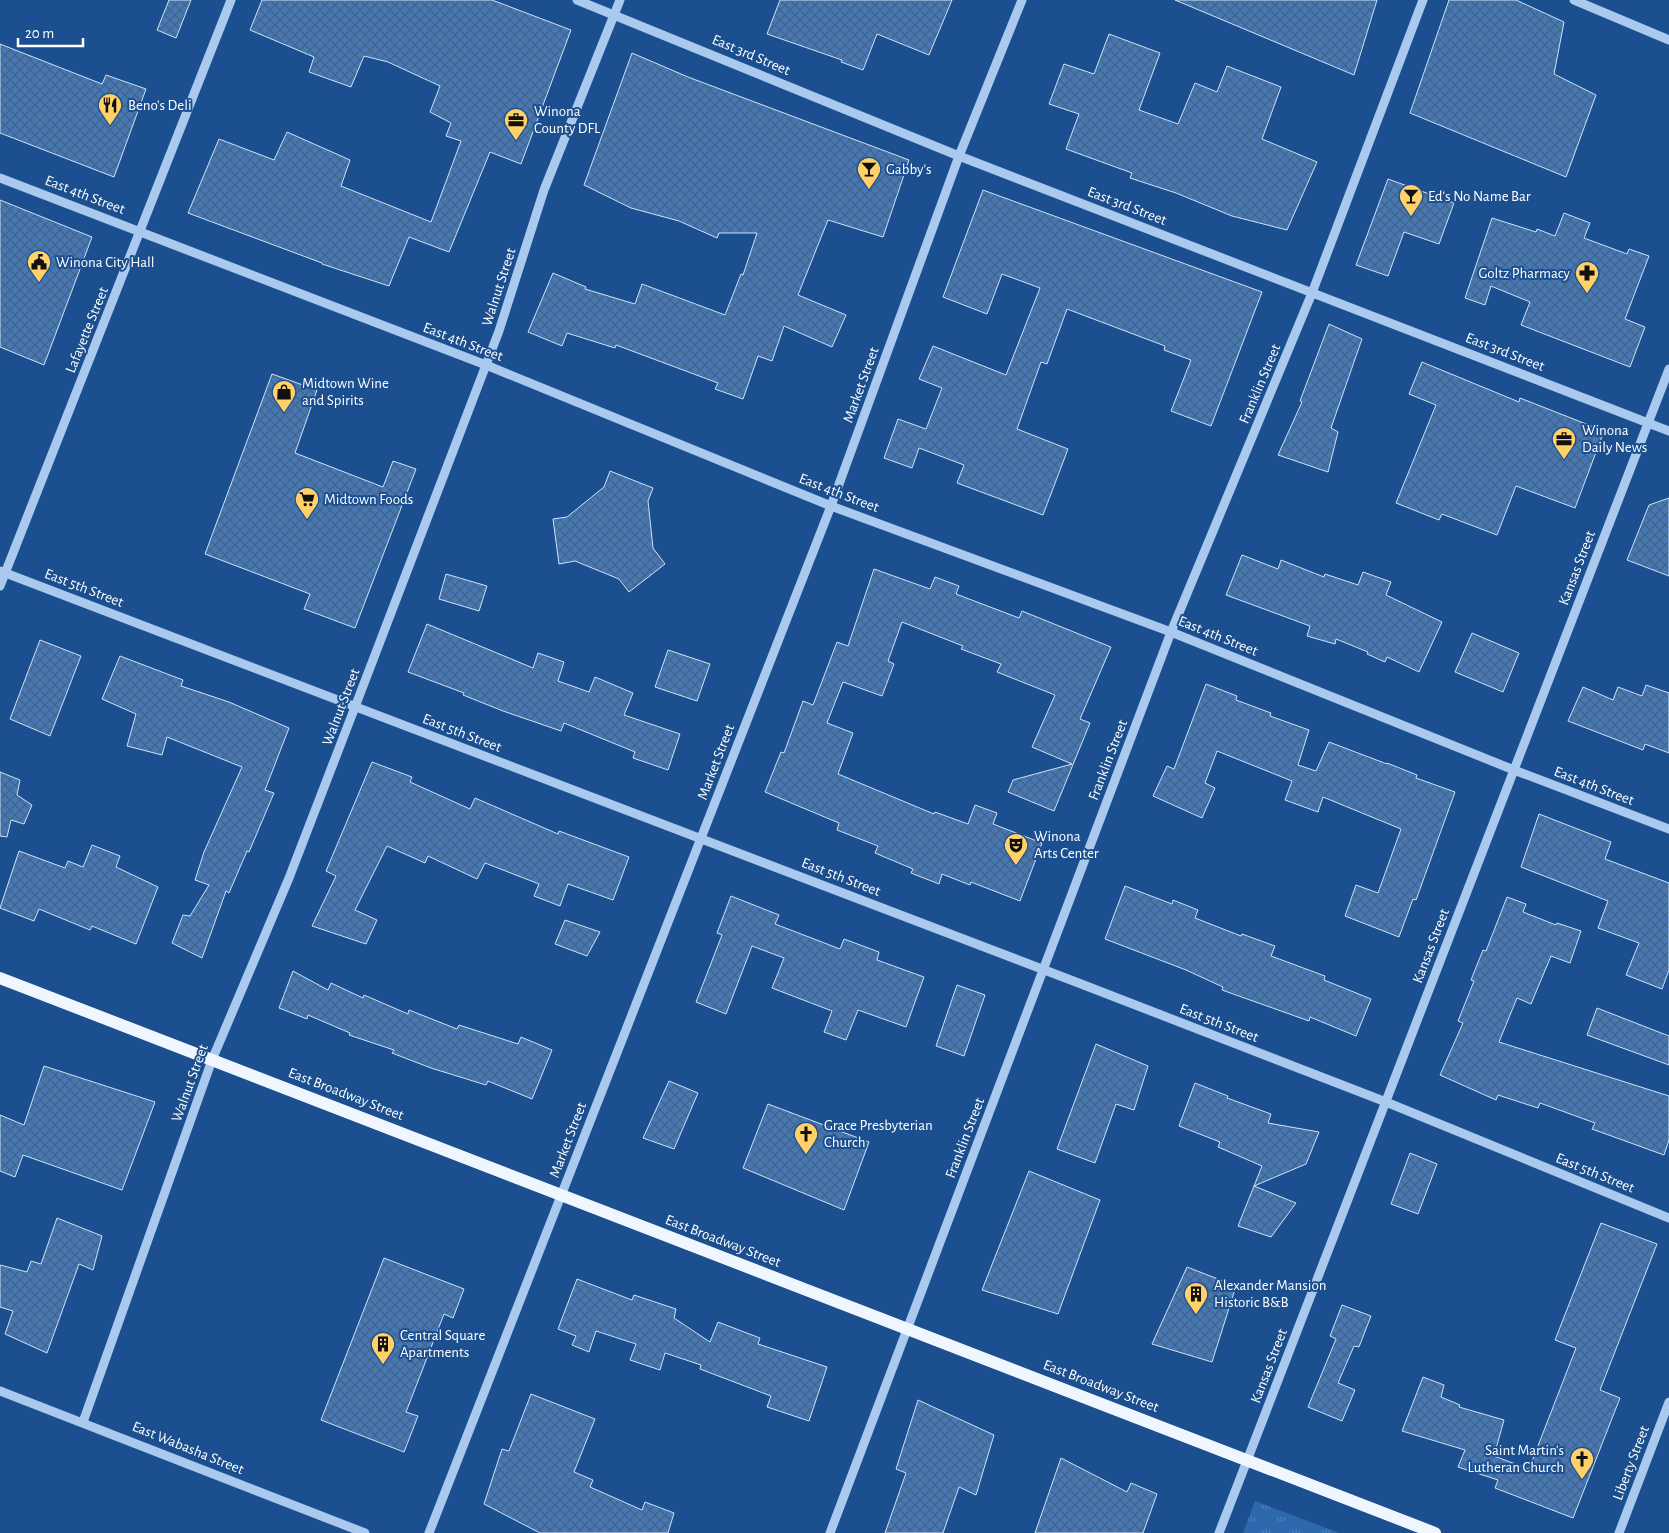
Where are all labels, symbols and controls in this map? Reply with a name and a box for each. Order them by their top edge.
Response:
scale bar [18,15,82,47]
text: 20 m [25,26,54,41]
street label: East 3rd Street [710,32,792,78]
restaurant icon: Beno's Deli [97,92,123,126]
place label: Beno's Deli [128,98,192,113]
place label: Winona County DFL [534,104,601,136]
office icon: Winona County DFL [503,107,529,141]
bar icon: Gabby's [856,156,882,190]
place label: Gabby's [886,162,931,177]
street label: East 4th Street [43,173,127,217]
bar icon: Ed's No Name Bar [1398,183,1424,217]
street label: East 3rd Street [1085,184,1169,228]
place label: Ed's No Name Bar [1428,189,1531,204]
street label: Walnut Street [479,246,519,328]
public building icon: Winona City Hall [26,249,52,283]
place label: Winona City Hall [56,255,155,270]
pharmacy icon: Goltz Pharmacy [1574,260,1600,294]
place label: Goltz Pharmacy [1478,266,1571,281]
street label: Lafayette Street [63,285,111,375]
street label: East 4th Street [421,320,505,364]
street label: East 3rd Street [1463,330,1547,374]
street label: Franklin Street [1237,342,1284,426]
street label: Market Street [840,345,882,425]
place label: Midtown Wine and Spirits [302,376,389,408]
shop icon: Midtown Wine and Spirits [271,379,297,413]
place label: Winona Daily News [1582,423,1647,455]
office icon: Winona Daily News [1551,426,1577,460]
street label: East 4th Street [797,471,881,515]
supermarket icon: Midtown Foods [294,486,320,520]
place label: Midtown Foods [324,492,413,507]
street label: Kansas Street [1556,529,1598,607]
street label: East 5th Street [42,566,126,610]
street label: East 4th Street [1176,613,1260,659]
street label: Walnut Street [319,666,363,748]
street label: East 5th Street [420,711,504,755]
street label: Franklin Street [1086,717,1130,802]
street label: Market Street [695,722,737,802]
street label: East 4th Street [1552,764,1636,808]
place label: Winona Arts Center [1034,829,1099,861]
theatre icon: Winona Arts Center [1003,832,1029,866]
street label: East 5th Street [799,855,883,899]
street label: Kansas Street [1410,907,1452,985]
street label: East 5th Street [1177,1001,1261,1045]
street label: Walnut Street [169,1042,211,1124]
street label: East Broadway Street [286,1065,406,1123]
street label: Franklin Street [943,1095,987,1180]
street label: Market Street [547,1100,589,1180]
place label: Grace Presbyterian Church [824,1118,933,1150]
church icon: Grace Presbyterian Church [793,1121,819,1155]
street label: East 5th Street [1554,1150,1637,1196]
street label: East Broadway Street [663,1212,783,1270]
place label: Alexander Mansion Historic B&B [1214,1278,1326,1310]
building icon: Alexander Mansion Historic B&B [1183,1281,1209,1315]
street label: Kansas Street [1248,1327,1290,1405]
place label: Central Square Apartments [400,1328,485,1360]
building icon: Central Square Apartments [370,1331,396,1365]
street label: East Broadway Street [1041,1357,1161,1415]
street label: East Wabasha Street [130,1419,246,1477]
street label: Liberty Street [1610,1424,1652,1502]
place label: Saint Martin's Lutheran Church [1467,1443,1564,1475]
church icon: Saint Martin's Lutheran Church [1569,1446,1595,1480]

